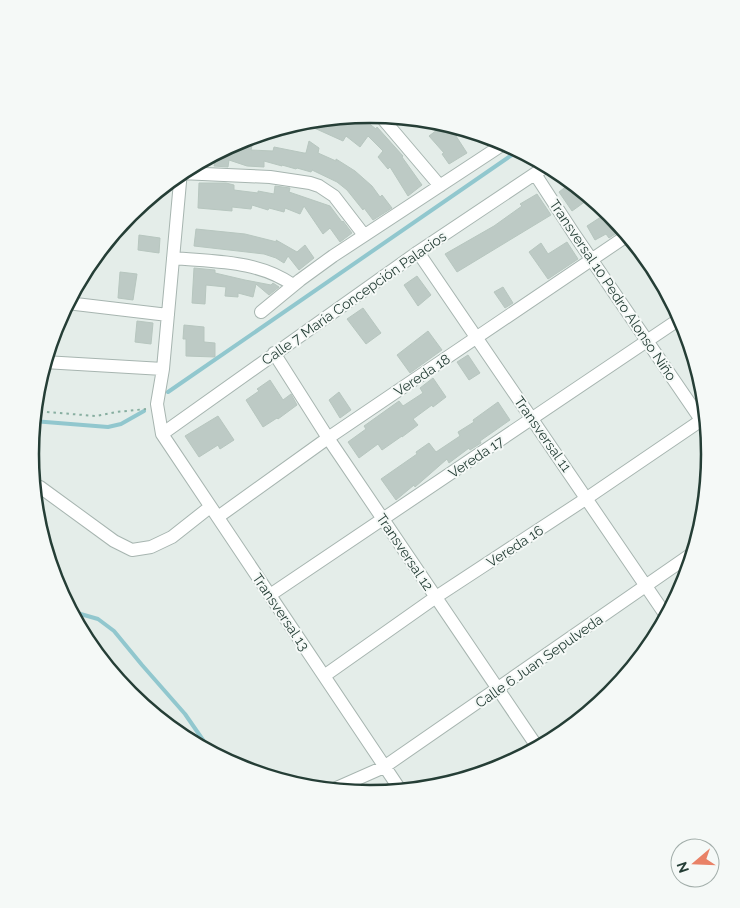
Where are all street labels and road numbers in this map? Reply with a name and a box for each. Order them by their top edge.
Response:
street label: Transversal 10 Pedro Alonso Niño [546,196,680,384]
street label: Calle 7 María Concepción Palacios [259,228,450,368]
street label: Vereda 18 [391,350,453,400]
street label: Transversal 11 [511,393,575,475]
street label: Vereda 17 [445,432,507,481]
street label: Transversal 12 [373,510,437,594]
street label: Vereda 16 [484,522,546,570]
street label: Transversal 13 [249,570,313,654]
street label: Calle 6 Juan Sepulveda [472,611,606,711]

